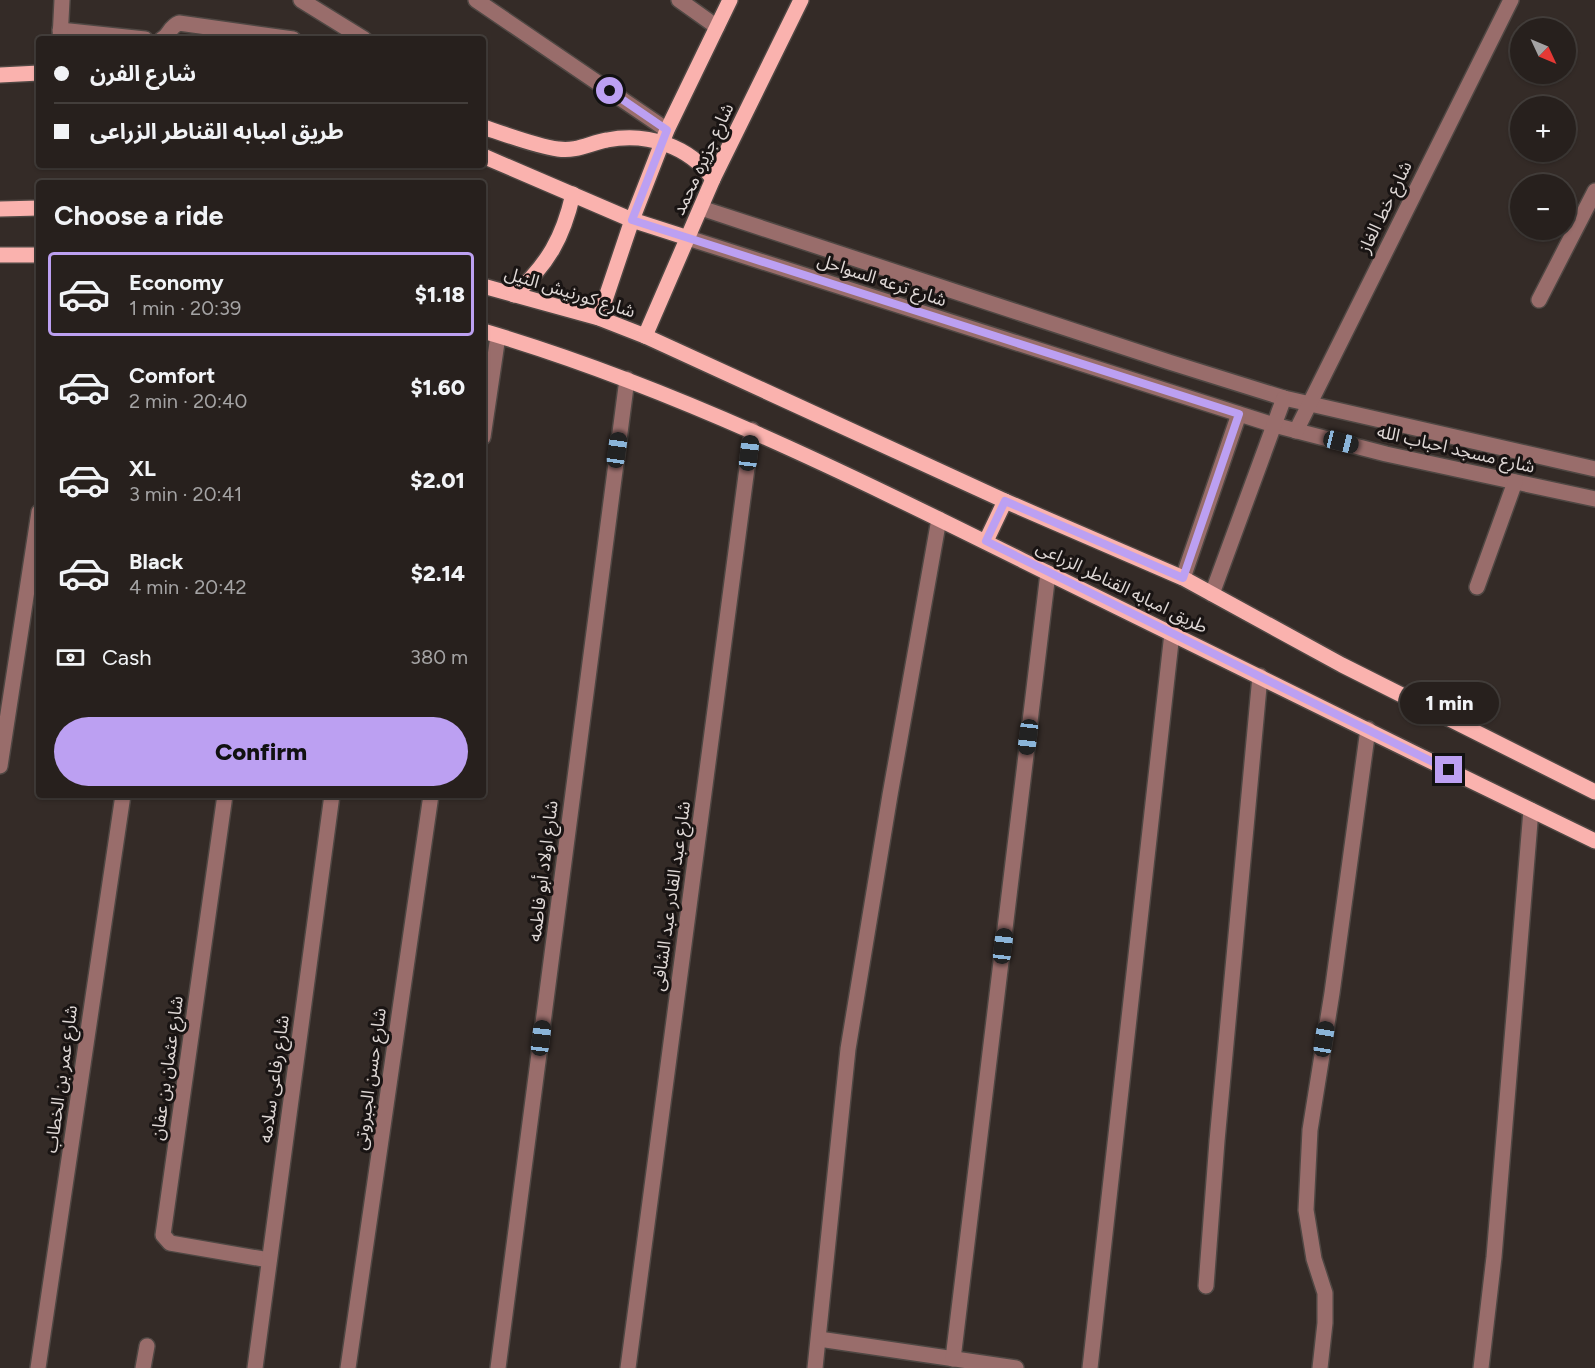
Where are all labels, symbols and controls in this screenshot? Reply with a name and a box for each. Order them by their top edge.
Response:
north arrow [1510,18,1576,84]
map controls [1510,18,1576,240]
text: شارع الفرن [90,60,196,87]
route start [596,77,623,104]
button: + [1510,96,1576,162]
street label: شارع جزيره محمد [667,99,741,220]
text: طريق امبابه القناطر الزراعى [90,118,344,145]
street label: شارع خط الغاز [1353,157,1419,259]
button: − [1510,174,1576,240]
text: Choose a ride [54,199,223,232]
street label: شارع ترعه السواحل [814,249,949,314]
street label: شارع كورنيش النيل [501,262,638,325]
icon: car [57,267,111,321]
text: Economy [129,269,224,296]
text: $1.18 [415,281,465,308]
text: 1 min · 20:39 [129,296,241,320]
icon: car [57,360,111,414]
text: Comfort [129,362,215,389]
text: $1.60 [410,374,465,401]
text: 2 min · 20:40 [129,389,247,413]
street label: شارع مسجد احباب الله [1374,420,1537,481]
car [1321,429,1361,455]
car [606,431,628,469]
car [738,434,760,472]
icon: car [57,453,111,507]
text: XL [129,455,156,482]
text: $2.01 [410,467,465,494]
text: 3 min · 20:41 [129,482,242,506]
street label: طريق امبابه القناطر الزراعى [1033,536,1211,638]
icon: car [57,546,111,600]
text: Black [129,548,183,575]
text: $2.14 [411,560,465,587]
text: 4 min · 20:42 [129,575,247,599]
icon: cash [54,641,87,674]
text: Cash [102,644,152,671]
text: 380 m [410,645,468,669]
callout: 1 min [1400,683,1498,725]
text: 1 min [1426,691,1473,715]
button: Confirm [54,717,468,786]
car [1017,718,1039,756]
route end [1435,756,1462,783]
street label: شارع اولاد أبو فاطمه [523,799,566,943]
street label: شارع عبد القادر عبد الشافى [647,800,698,993]
car [992,927,1014,965]
street label: شارع عثمان بن عفان [146,994,191,1142]
street label: شارع عمر بن الخطاب [40,1004,85,1155]
street label: شارع حسن الجبروتى [349,1006,394,1152]
street label: شارع رفاعى سلامه [254,1014,297,1145]
car [530,1019,552,1057]
car [1312,1020,1336,1058]

